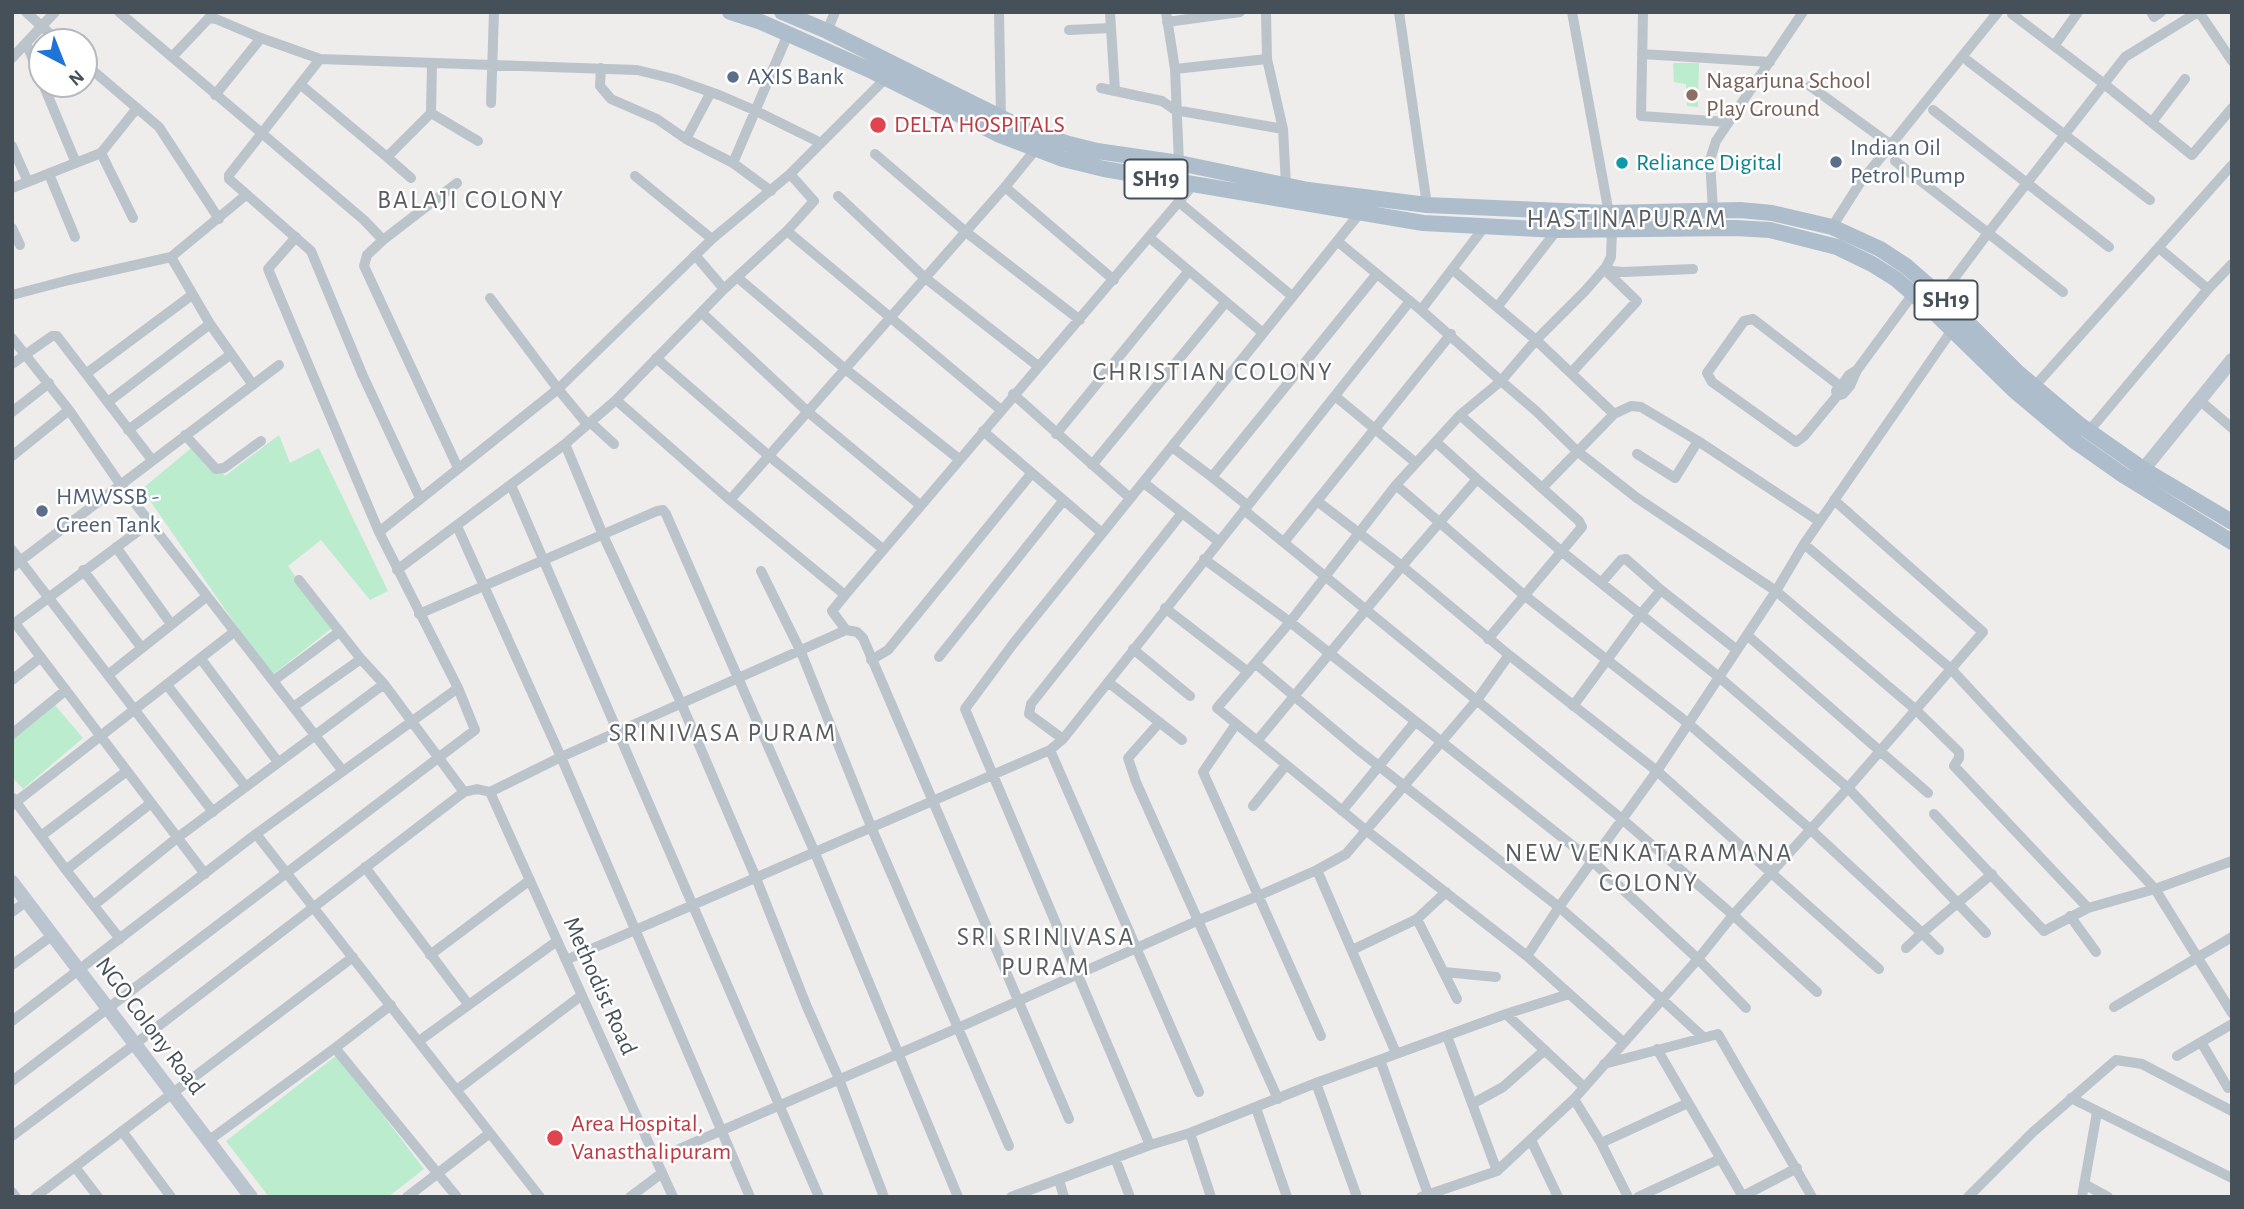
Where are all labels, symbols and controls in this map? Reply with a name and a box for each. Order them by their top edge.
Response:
north arrow [28,28,98,98]
place label: AXIS Bank [747,63,844,91]
text: N [65,66,87,89]
place label: Nagarjuna School Play Ground [1706,67,1871,123]
marker: AXIS Bank [725,69,741,85]
marker: Nagarjuna School Play Ground [1684,87,1700,103]
place label: DELTA HOSPITALS [894,111,1065,139]
marker: DELTA HOSPITALS [868,115,888,135]
place label: Indian Oil Petrol Pump [1850,134,1965,190]
place label: Reliance Digital [1636,149,1782,177]
marker: Indian Oil Petrol Pump [1828,154,1844,170]
marker: Reliance Digital [1614,155,1630,171]
road number: SH19 [1124,160,1188,198]
district label: BALAJI COLONY [379,184,563,216]
district label: HASTINAPURAM [1528,203,1726,235]
road number: SH19 [1914,280,1978,320]
district label: CHRISTIAN COLONY [1094,356,1332,388]
place label: HMWSSB - Green Tank [56,483,160,539]
marker: HMWSSB - Green Tank [34,503,50,519]
district label: SRINIVASA PURAM [611,717,835,749]
district label: NEW VENKATARAMANA COLONY [1507,837,1791,898]
street label: Methodist Road [557,913,643,1059]
district label: SRI SRINIVASA PURAM [958,921,1134,982]
street label: NGO Colony Road [89,952,211,1100]
place label: Area Hospital, Vanasthalipuram [571,1110,731,1166]
marker: Area Hospital, Vanasthalipuram [545,1128,565,1148]

